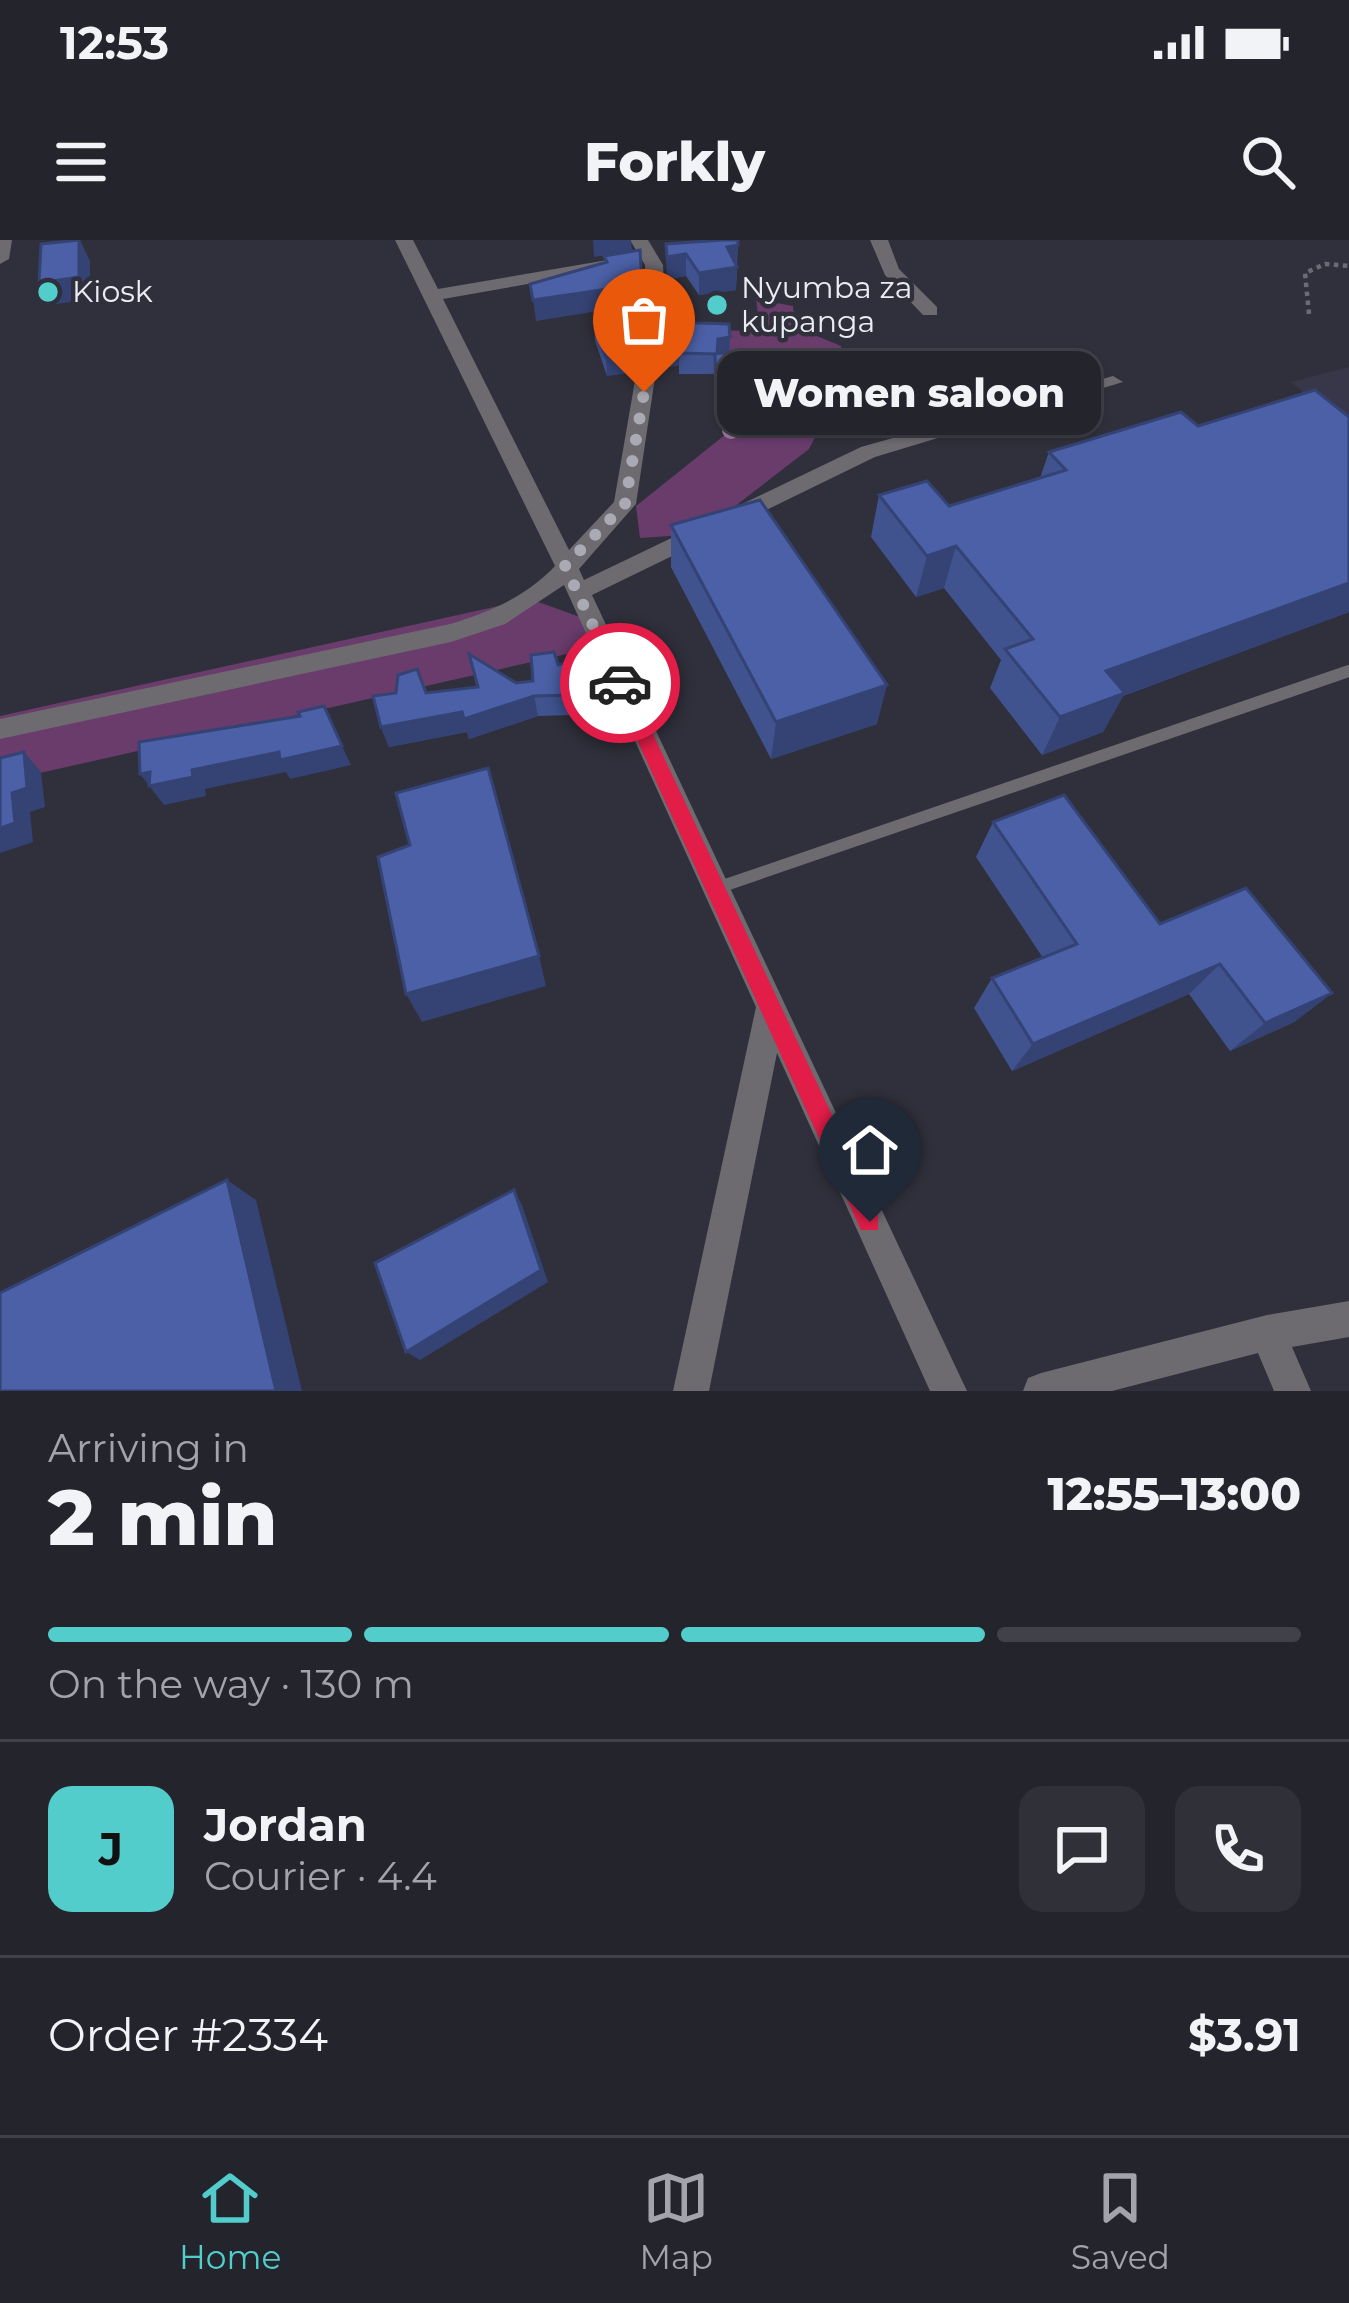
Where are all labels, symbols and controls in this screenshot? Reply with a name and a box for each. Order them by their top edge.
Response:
text: 12:53 [60,15,169,70]
icon: menu [48,129,114,195]
text: Forkly [584,129,765,195]
icon: search [1235,129,1301,195]
pin [593,269,695,392]
place label: Nyumba za kupanga [741,269,912,340]
place label: Kiosk [72,273,153,310]
marker: Kiosk [35,279,61,305]
icon: bag [611,287,677,353]
marker: Nyumba za kupanga [704,292,730,318]
callout: Women saloon [716,350,1100,434]
text: Women saloon [753,369,1065,417]
courier [560,623,680,743]
icon: car [587,650,653,716]
pin [819,1099,921,1222]
icon: home [837,1117,903,1183]
text: Arriving in [48,1424,249,1472]
text: 12:55–13:00 [1047,1466,1301,1521]
text: 2 min [48,1469,278,1565]
text: On the way · 130 m [48,1660,414,1708]
button: chat [1019,1786,1145,1912]
button: phone [1175,1786,1301,1912]
text: Jordan [204,1797,367,1852]
text: J [99,1821,123,1876]
text: Courier · 4.4 [204,1852,437,1900]
text: Order #2334 [48,2007,328,2062]
text: $3.91 [1188,2007,1301,2062]
tab: Home [179,2165,281,2277]
tab: Map [639,2165,713,2277]
tab: Saved [1071,2165,1170,2277]

